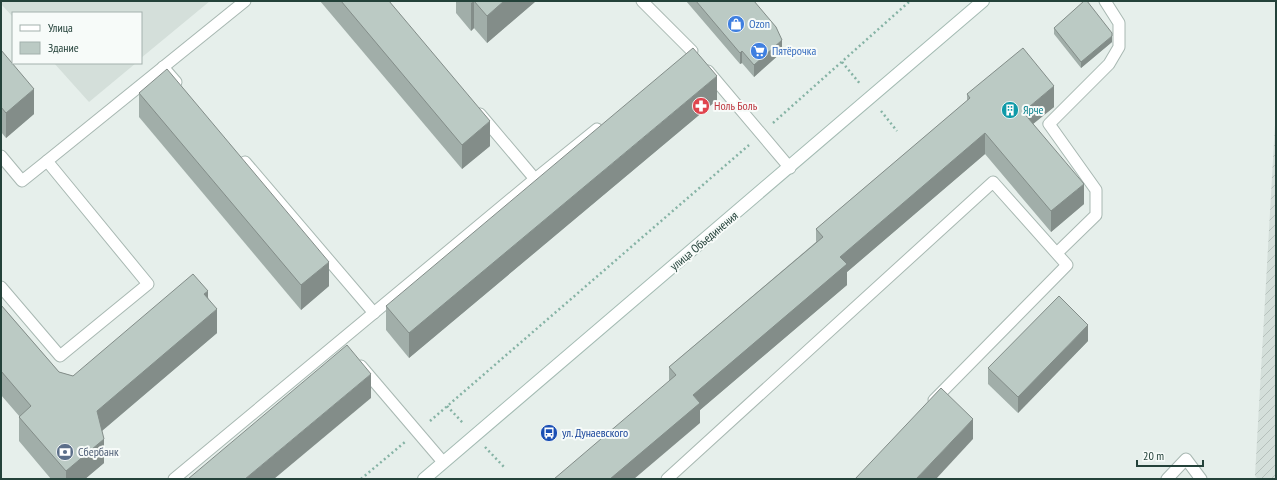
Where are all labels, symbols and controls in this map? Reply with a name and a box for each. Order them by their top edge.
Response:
legend [12,12,142,64]
shop icon: Ozon [726,14,746,34]
place label: Ozon [749,16,770,31]
text: Улица [48,20,73,35]
text: Здание [48,40,79,55]
supermarket icon: Пятёрочка [749,41,769,61]
place label: Пятёрочка [772,43,816,58]
pharmacy icon: Ноль Боль [691,96,711,116]
place label: Ноль Боль [714,98,758,113]
building icon: Ярче [1000,100,1020,120]
place label: Ярче [1023,102,1044,117]
street label: улица Объединения [667,208,741,273]
bus stop icon: ул. Дунаевского [539,423,559,443]
place label: ул. Дунаевского [562,425,628,440]
bank icon: Сбербанк [55,442,75,462]
scale bar [1137,442,1203,468]
place label: Сбербанк [78,444,119,459]
text: 20 m [1143,448,1164,463]

